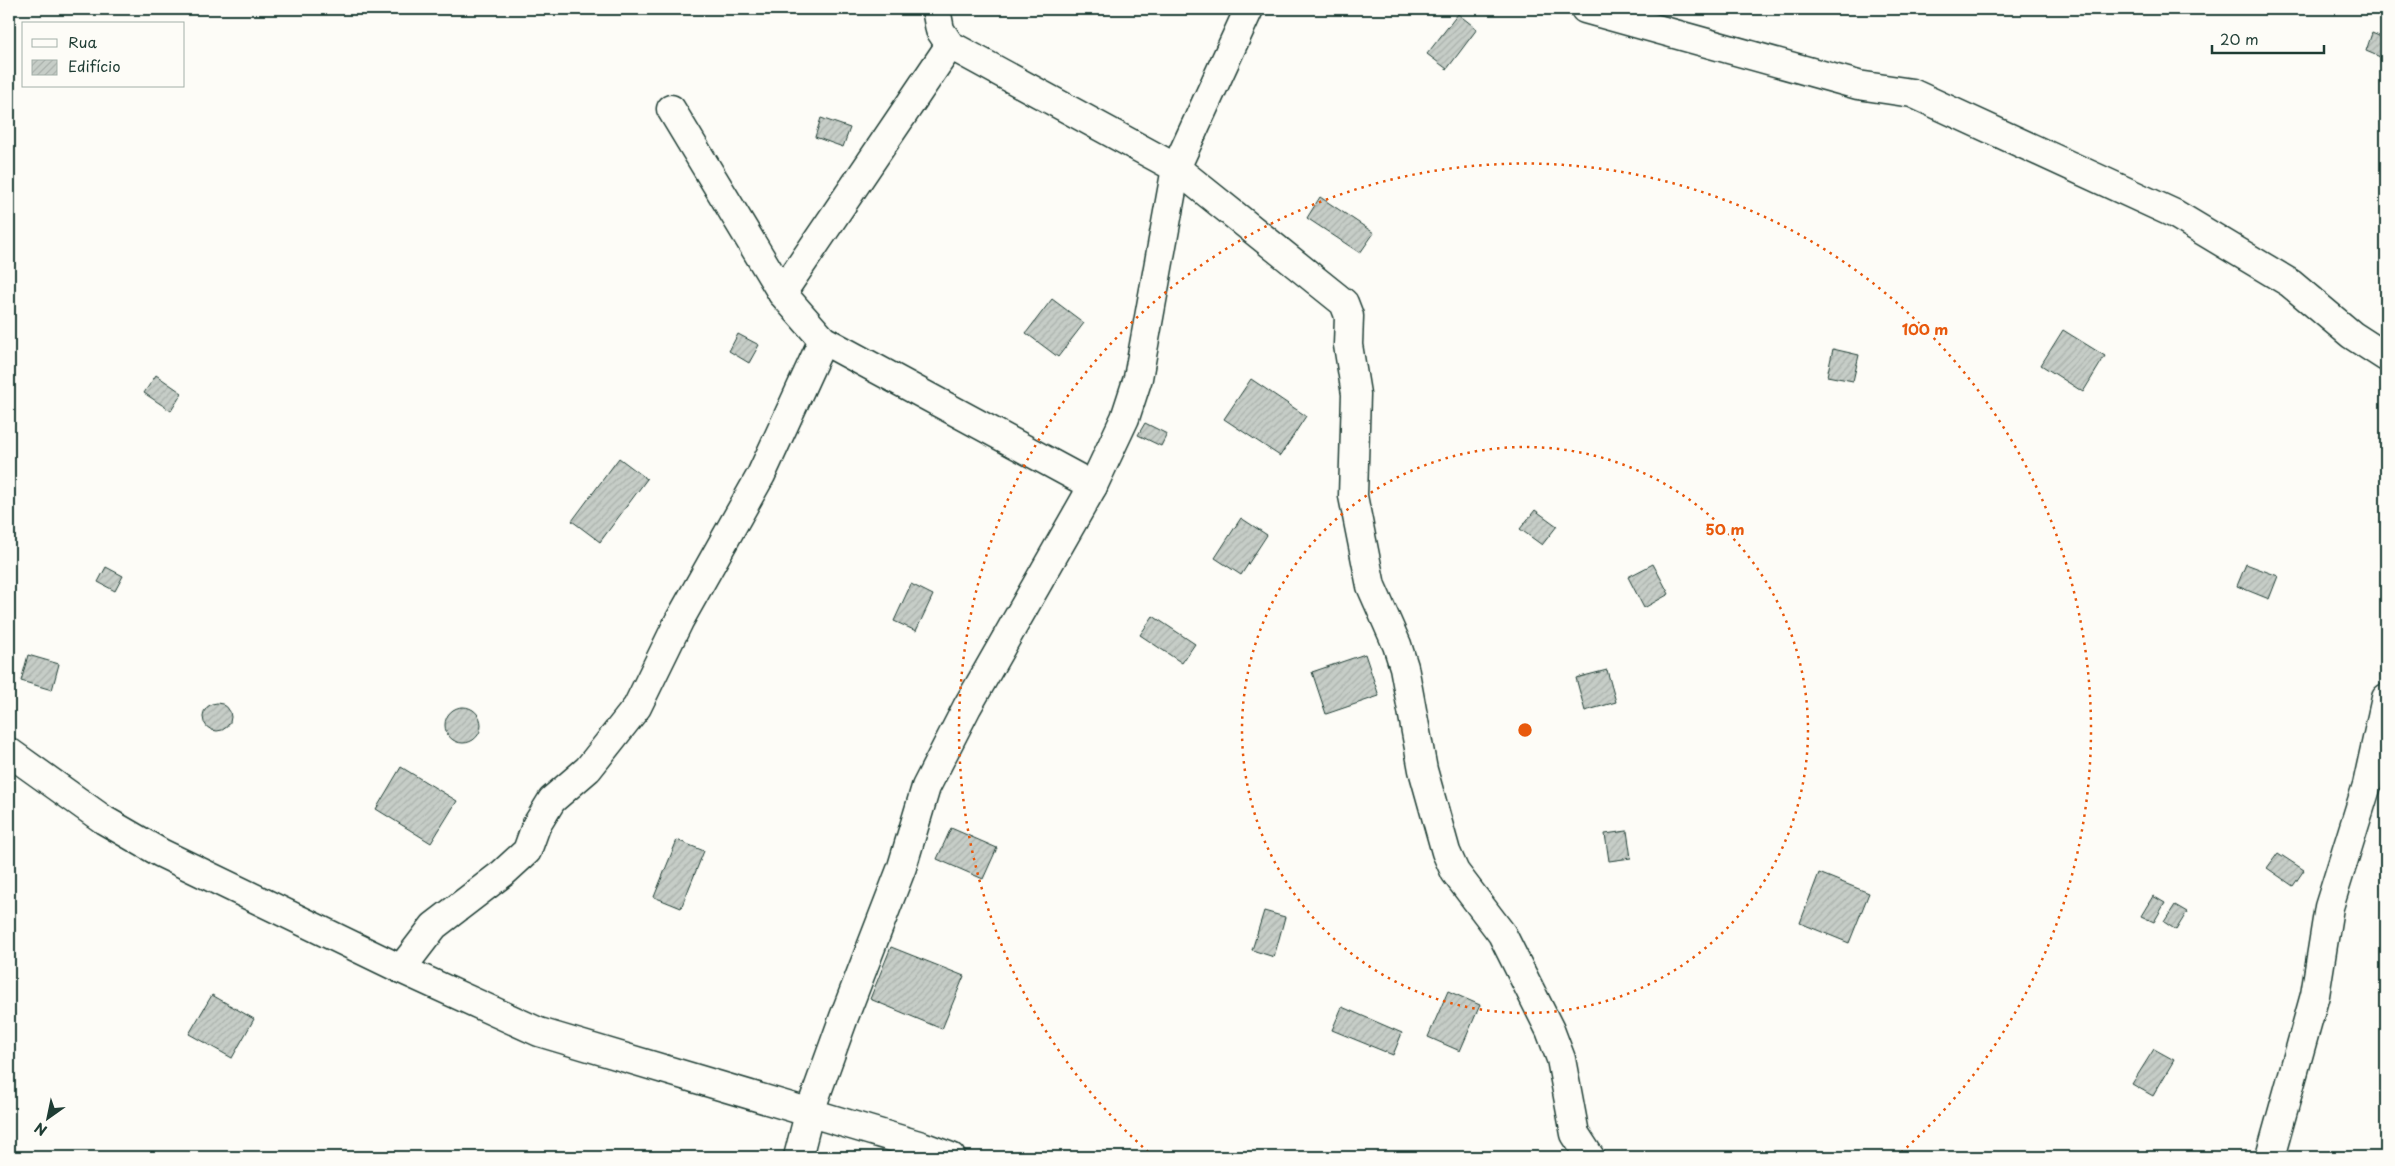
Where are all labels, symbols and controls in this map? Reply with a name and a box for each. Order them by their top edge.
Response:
legend [22,22,185,88]
scale bar [2212,22,2325,54]
text: 20 m [2220,27,2259,50]
text: Rua [68,30,97,53]
text: Edifício [68,54,121,77]
text: 100 m [1902,317,1948,340]
text: 50 m [1706,517,1744,540]
centre of rings [1516,721,1534,739]
north arrow [22,1094,72,1144]
text: N [30,1117,51,1141]

